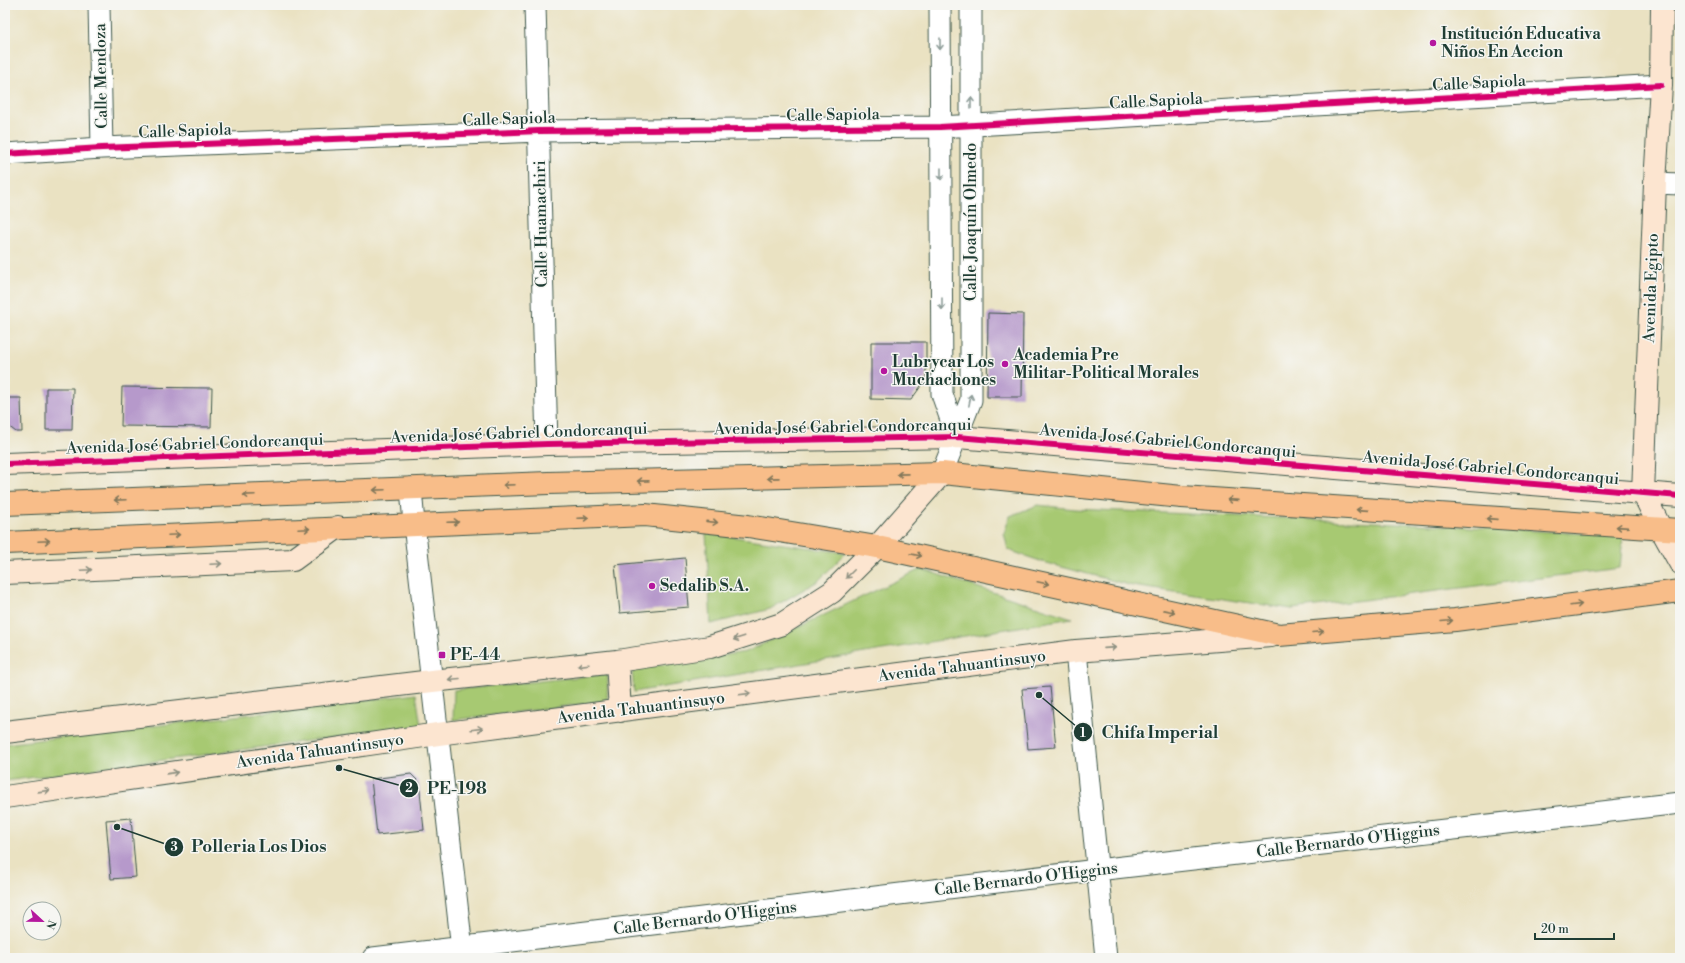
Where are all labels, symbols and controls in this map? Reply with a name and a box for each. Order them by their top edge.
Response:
street label: Calle Mendoza [90,22,112,129]
place label: Institución Educativa Niños En Accion [1441,24,1601,62]
one-way arrow [936,37,944,50]
marker: Institución Educativa Niños En Accion [1428,38,1438,48]
street label: Calle Sapiola [1432,71,1527,95]
street label: Calle Sapiola [1109,89,1204,113]
one-way arrow [967,97,975,110]
street label: Calle Sapiola [786,104,881,126]
street label: Calle Sapiola [462,107,557,131]
street label: Calle Sapiola [138,119,233,143]
street label: Calle Joaquín Olmedo [961,143,981,301]
street label: Calle Huamachiri [530,160,552,288]
one-way arrow [937,167,945,180]
street label: Avenida Egipto [1639,233,1663,344]
one-way arrow [938,297,946,310]
place label: Academia Pre Militar-Political Morales [1012,345,1199,383]
place label: Lubrycar Los Muchachones [892,352,996,390]
marker: Academia Pre Militar-Political Morales [1000,359,1010,369]
marker: Lubrycar Los Muchachones [879,366,889,376]
one-way arrow [966,394,974,407]
street label: Avenida José Gabriel Condorcanqui [713,415,972,439]
street label: Avenida José Gabriel Condorcanqui [389,419,648,448]
street label: Avenida José Gabriel Condorcanqui [1038,420,1297,462]
street label: Avenida José Gabriel Condorcanqui [65,430,324,459]
street label: Avenida José Gabriel Condorcanqui [1361,447,1620,489]
one-way arrow [897,470,910,478]
one-way arrow [767,474,780,481]
one-way arrow [637,477,650,485]
one-way arrow [503,481,516,488]
one-way arrow [373,486,386,493]
one-way arrow [243,491,256,499]
one-way arrow [114,496,127,504]
one-way arrow [1227,497,1240,504]
one-way arrow [1356,506,1369,513]
one-way arrow [576,514,589,521]
one-way arrow [1486,515,1499,522]
one-way arrow [705,518,718,526]
one-way arrow [446,519,459,526]
one-way arrow [1616,523,1629,530]
one-way arrow [297,525,310,533]
one-way arrow [167,531,180,539]
one-way arrow [37,537,50,545]
one-way arrow [909,551,922,559]
one-way arrow [209,560,222,567]
one-way arrow [79,566,92,573]
one-way arrow [845,569,855,579]
place label: Sedalib S.A. [660,576,749,596]
one-way arrow [1036,580,1049,587]
marker: Sedalib S.A. [647,581,657,591]
one-way arrow [1569,601,1582,609]
one-way arrow [1163,608,1176,616]
one-way arrow [1440,617,1453,624]
one-way arrow [1311,628,1324,635]
one-way arrow [733,634,745,642]
place label: PE-44 [450,645,501,665]
one-way arrow [1103,645,1116,652]
street label: Avenida Tahuantinsuyo [876,646,1047,686]
marker: PE-44 [437,650,447,660]
one-way arrow [577,661,590,669]
one-way arrow [448,676,461,683]
street label: Avenida Tahuantinsuyo [555,688,726,728]
one-way arrow [738,690,751,698]
callout: Chifa Imperial [1073,718,1226,747]
text: Chifa Imperial [1102,722,1219,744]
one-way arrow [470,725,483,733]
text: 1 [1080,726,1086,741]
street label: Avenida Tahuantinsuyo [234,729,405,773]
one-way arrow [165,769,178,777]
callout: PE-198 [399,774,495,803]
text: PE-198 [427,778,487,800]
text: 2 [405,781,413,796]
one-way arrow [37,787,50,795]
street label: Calle Bernardo O'Higgins [1255,820,1441,862]
callout: Polleria Los Dios [164,832,335,861]
text: Polleria Los Dios [191,836,327,858]
text: 3 [170,840,178,855]
street label: Calle Bernardo O'Higgins [933,858,1119,900]
street label: Calle Bernardo O'Higgins [612,897,798,939]
north arrow [22,901,62,941]
scale bar [1535,915,1614,941]
text: N [42,918,58,931]
text: 20 m [1541,922,1569,937]

